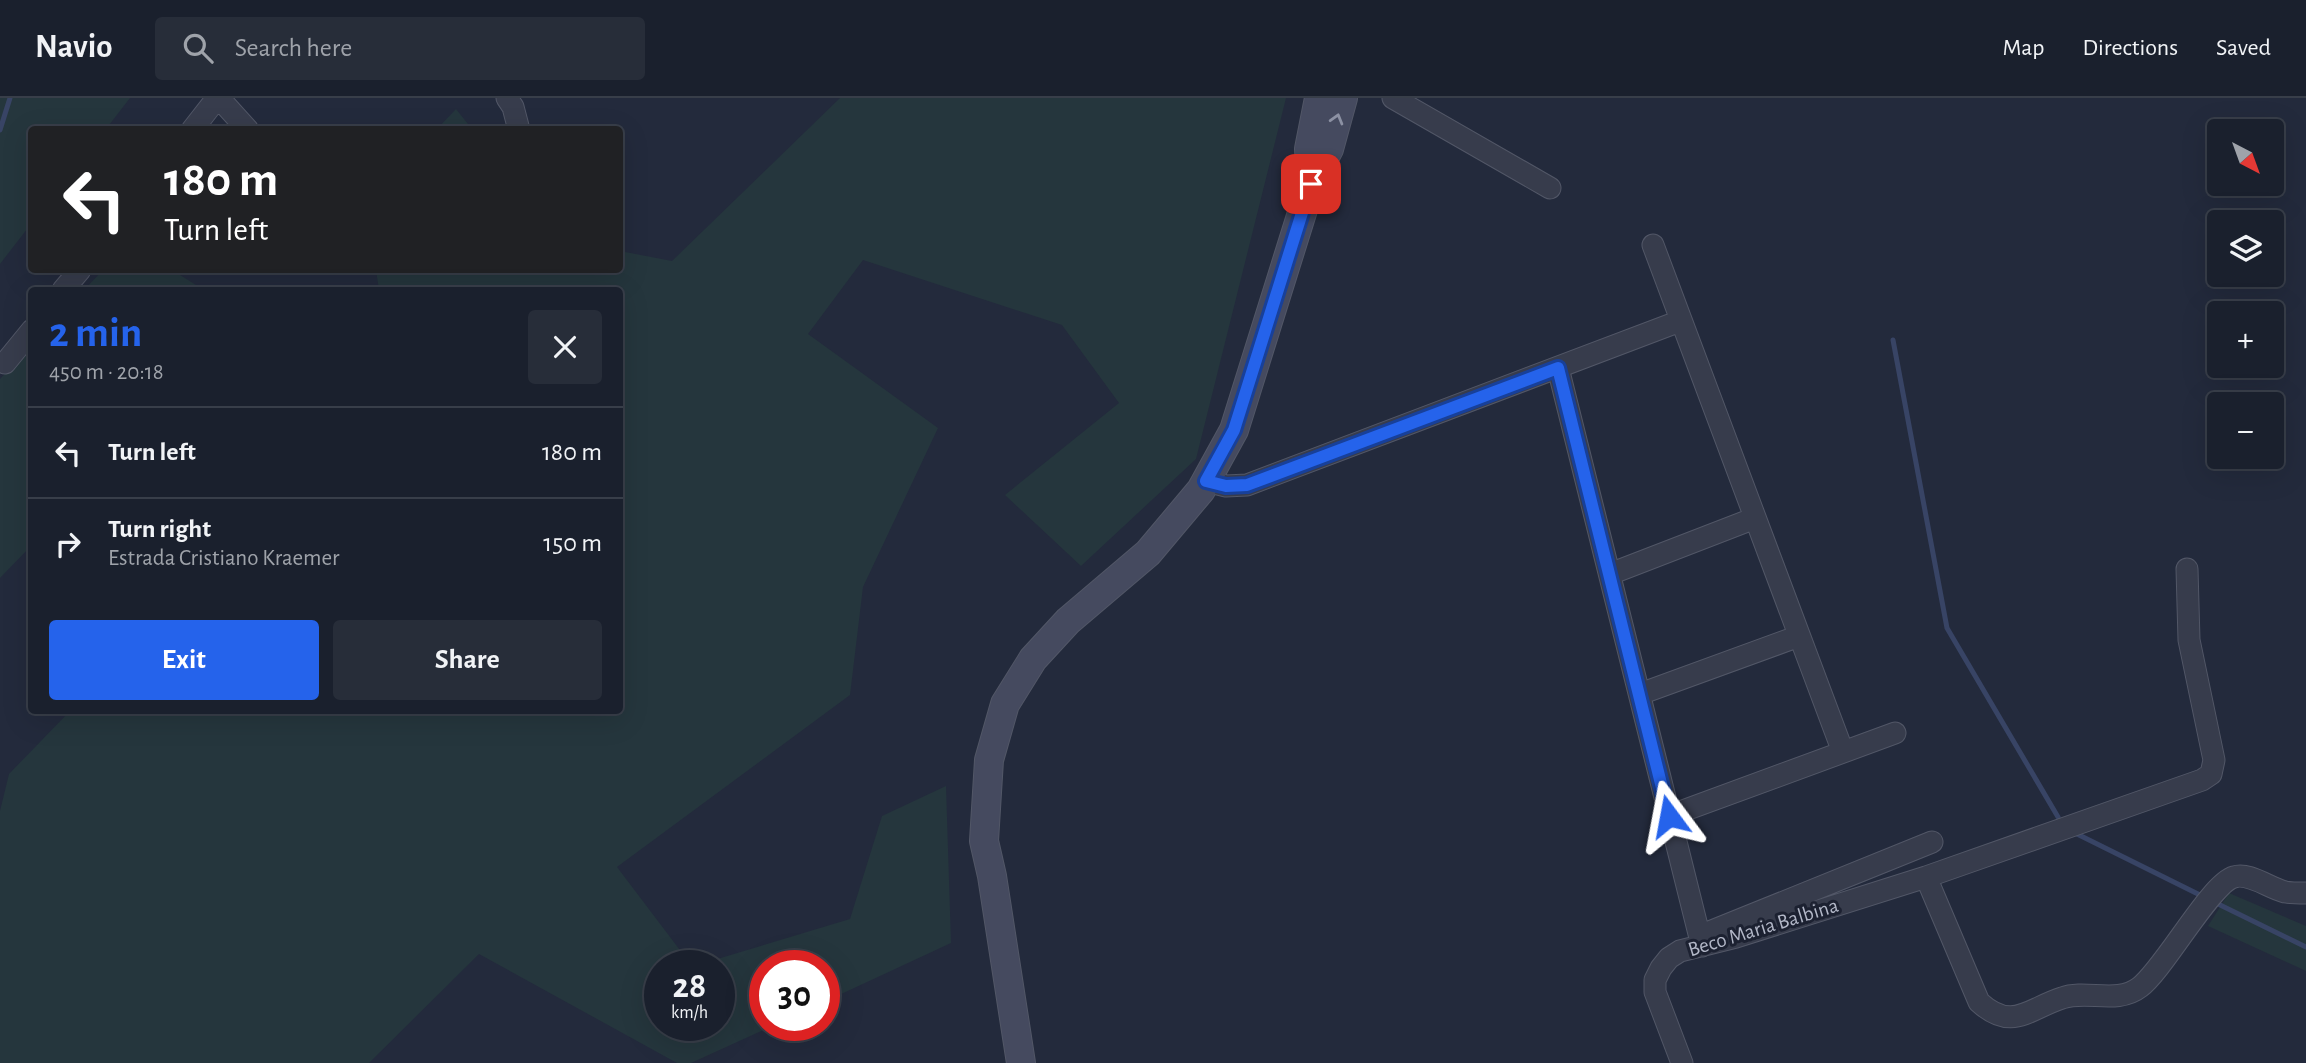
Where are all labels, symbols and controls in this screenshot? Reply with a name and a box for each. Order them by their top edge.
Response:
search box [155,17,645,80]
icon: search [179,29,217,67]
text: Navio [35,31,113,64]
text: Search here [235,35,352,61]
text: Map [2002,36,2044,60]
text: Directions [2082,36,2178,60]
text: Saved [2216,36,2271,60]
one-way arrow [1329,113,1344,125]
north arrow [2207,119,2284,196]
map controls [2207,119,2284,469]
icon: left [49,154,140,245]
pin [1281,154,1341,214]
text: 180 m [164,156,278,205]
icon: arrive [1292,165,1330,203]
button: layers [2207,210,2284,287]
text: Turn left [164,214,268,246]
button: + [2207,301,2284,378]
button: close [528,310,602,384]
text: 2 min [49,312,142,354]
text: 450 m · 20:18 [49,361,164,384]
button: − [2207,392,2284,469]
icon: left [49,434,87,472]
text: Turn left [108,439,196,465]
text: 180 m [542,439,602,465]
text: Turn right [108,516,211,542]
icon: right [49,525,87,563]
text: 150 m [543,530,602,556]
text: Estrada Cristiano Kraemer [108,547,340,570]
button: Exit [49,620,319,700]
button: Share [333,620,602,700]
position arrow [1632,779,1706,853]
street label: Beco Maria Balbina [1685,895,1841,960]
speed limit sign: 30 [749,950,840,1041]
text: 28 [673,969,706,1004]
text: km/h [671,1004,708,1022]

